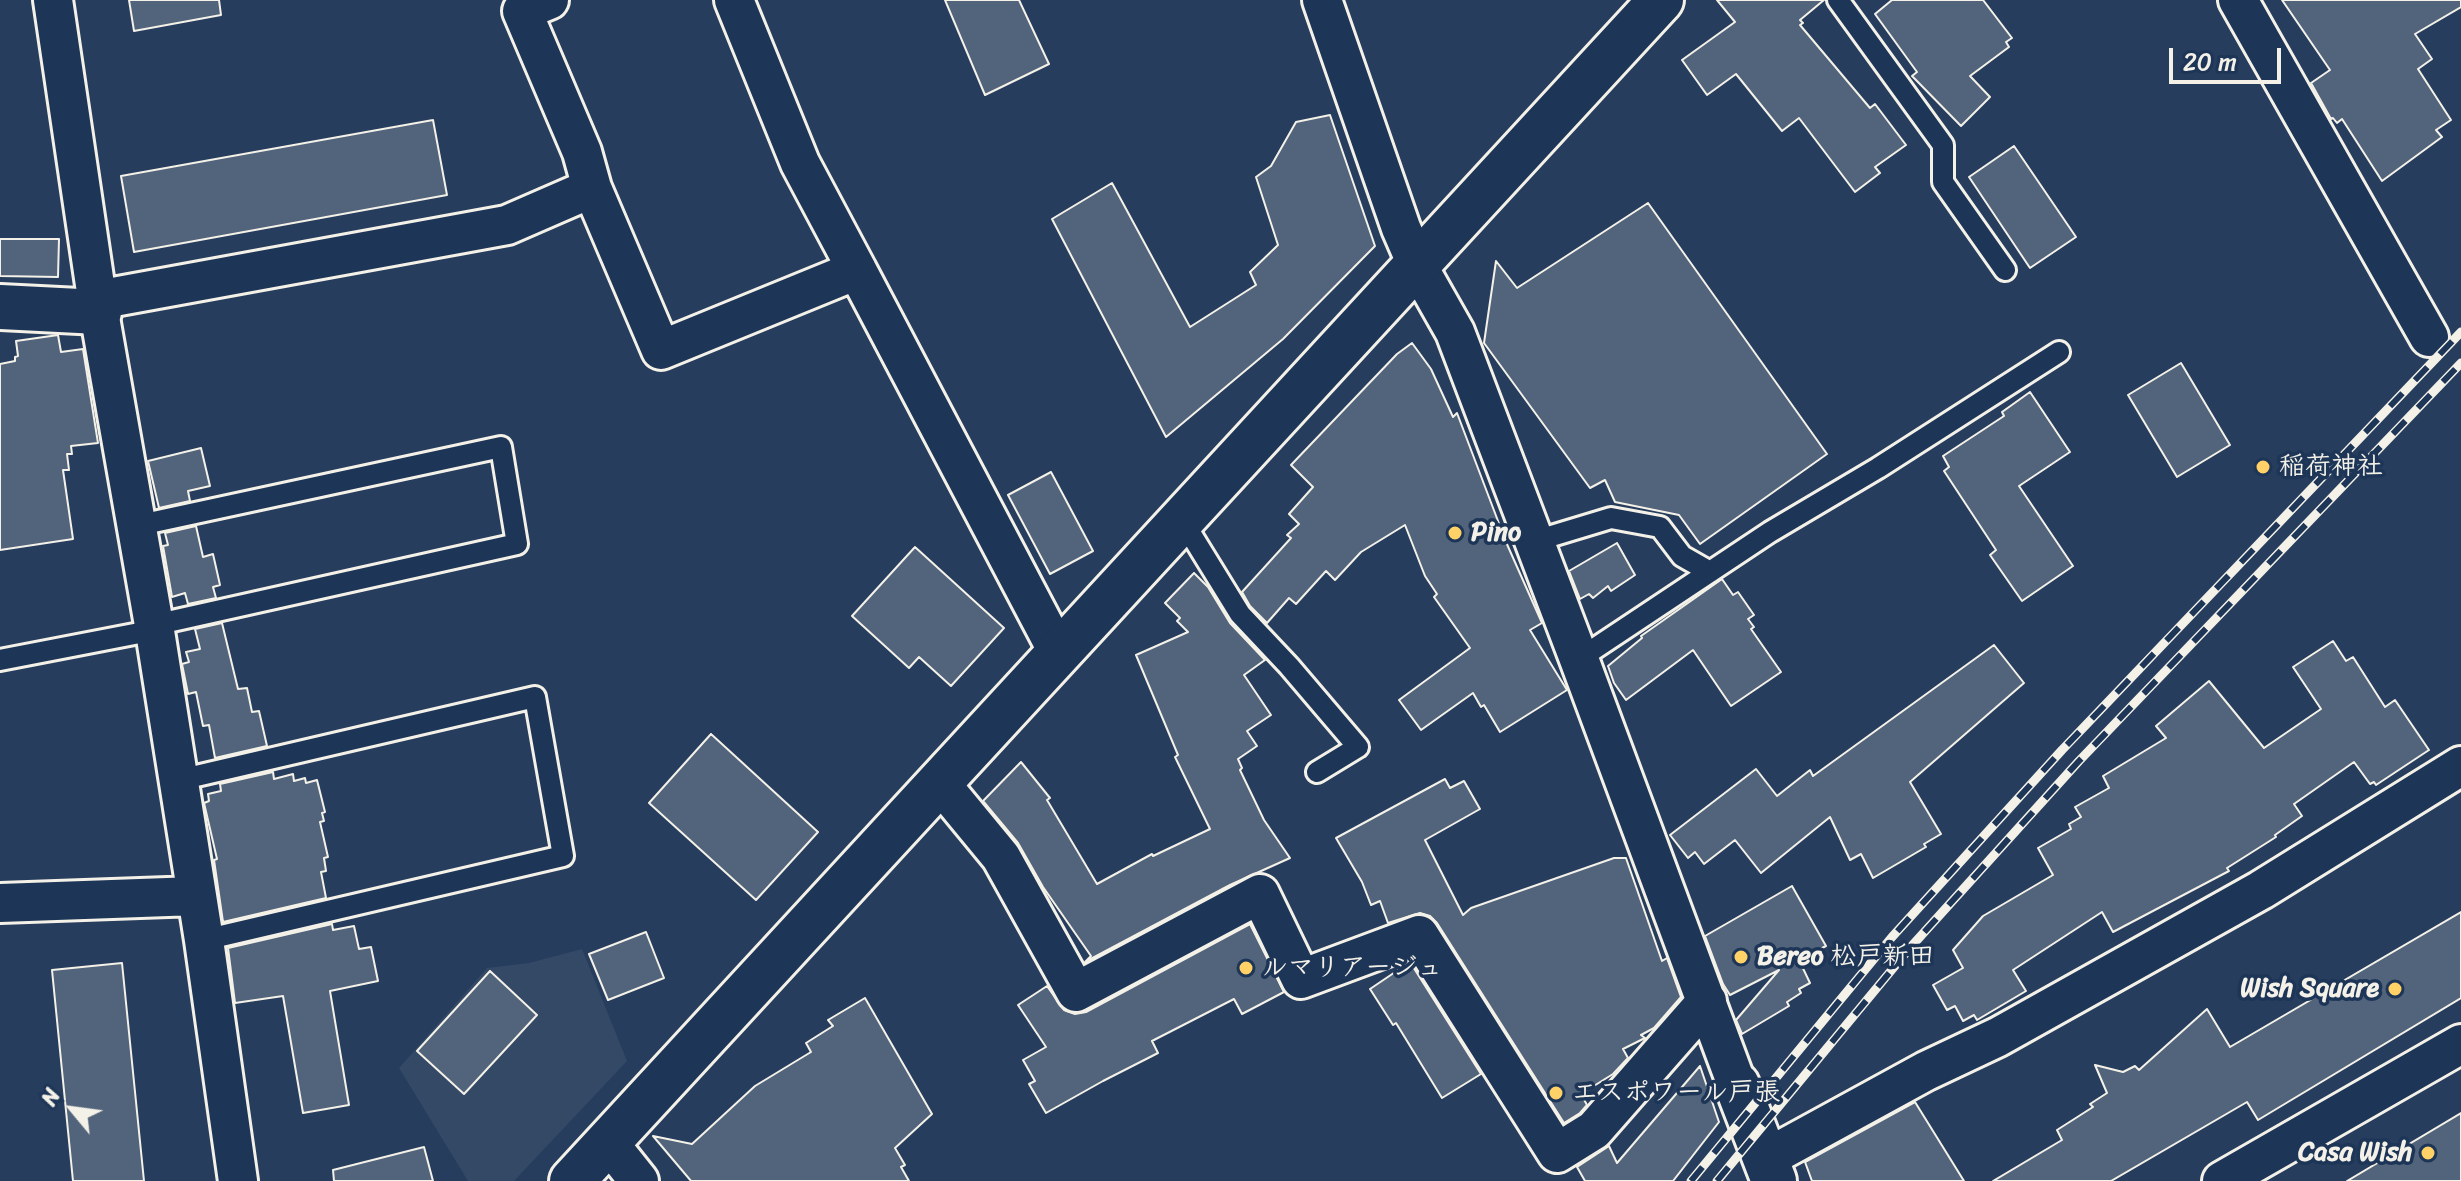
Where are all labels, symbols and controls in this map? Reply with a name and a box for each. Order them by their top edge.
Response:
scale bar [2173,32,2285,82]
text: 20 m [2183,41,2237,83]
place label: 稲荷神社 [2279,451,2383,483]
marker: 稲荷神社 [2254,458,2272,476]
place label: Pino [1471,517,1521,549]
marker: Pino [1446,524,1464,542]
place label: Bereo 松戸新田 [1757,941,1934,973]
marker: Bereo 松戸新田 [1732,948,1750,966]
place label: ルマリアージュ [1262,952,1443,984]
marker: ルマリアージュ [1237,959,1255,977]
place label: Wish Square [2240,973,2379,1005]
marker: Wish Square [2386,980,2404,998]
north arrow [32,1069,112,1149]
place label: エスポワール戸張 [1572,1077,1780,1109]
text: N [30,1081,71,1113]
marker: エスポワール戸張 [1547,1084,1565,1102]
place label: Casa Wish [2298,1137,2412,1169]
marker: Casa Wish [2419,1144,2437,1162]

